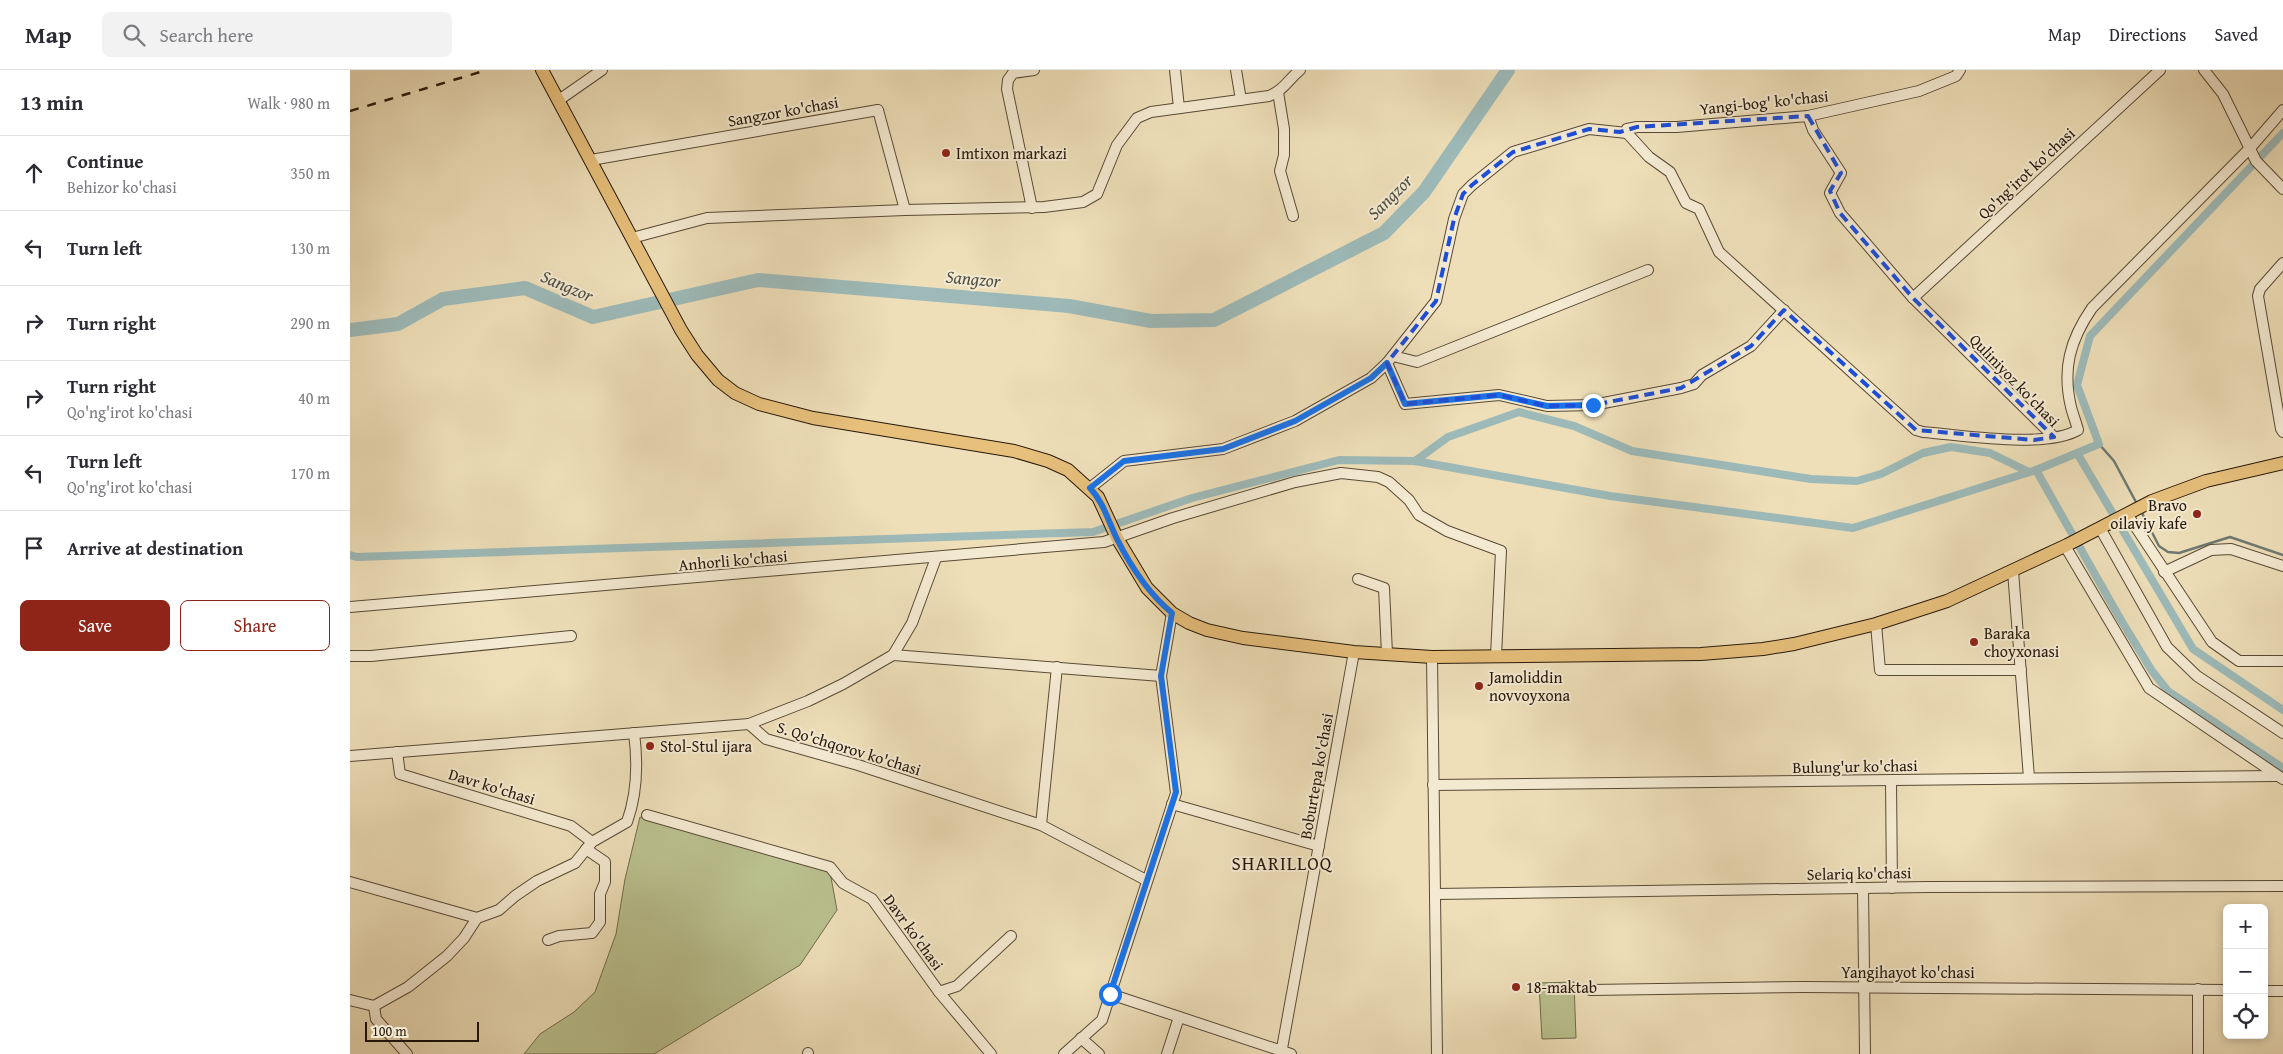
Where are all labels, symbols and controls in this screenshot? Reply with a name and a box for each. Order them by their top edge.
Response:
search box [102,12,452,57]
text: Map [25,17,72,52]
icon: search [120,21,148,49]
text: Search here [160,21,253,49]
text: Map [2048,21,2081,48]
text: Directions [2109,21,2186,48]
text: Saved [2214,21,2258,48]
street label: Yangi-bog' ko'chasi [1698,83,1830,121]
text: 13 min [20,87,83,118]
street label: Sangzor ko'chasi [726,89,841,133]
text: Walk · 980 m [247,91,330,115]
street label: Qo'ng'irot ko'chasi [1972,121,2080,225]
place label: Imtixon markazi [956,141,1068,165]
text: Continue [67,147,144,175]
marker: Imtixon markazi [940,147,952,159]
icon: ahead [20,159,48,187]
text: 350 m [290,161,330,185]
water label: Sangzor [1361,167,1420,226]
text: Behizor ko'chasi [67,175,177,199]
icon: left [20,234,48,262]
text: Turn left [67,234,142,262]
text: 130 m [290,236,330,260]
water label: Sangzor [537,262,599,309]
water label: Sangzor [945,263,1003,294]
icon: right [20,309,48,337]
text: Turn right [67,309,156,337]
text: 290 m [290,311,330,335]
street label: Quliniyoz ko'chasi [1964,328,2066,432]
text: Turn right [67,372,156,400]
icon: right [20,384,48,412]
text: 40 m [298,386,330,410]
route end [1582,394,1605,417]
text: Qo'ng'irot ko'chasi [67,400,193,424]
text: Turn left [67,447,142,475]
icon: left [20,459,48,487]
text: 170 m [290,461,330,485]
text: Qo'ng'irot ko'chasi [67,475,193,499]
place label: Bravo oilaviy kafe [2110,493,2187,535]
marker: Bravo oilaviy kafe [2191,508,2203,520]
icon: arrive [20,534,48,562]
text: Arrive at destination [67,534,243,562]
street label: Anhorli ko'chasi [678,543,789,577]
button: Save [20,600,170,651]
button: Share [180,600,330,651]
place label: Baraka choyxonasi [1984,621,2060,663]
marker: Baraka choyxonasi [1968,636,1980,648]
place label: Jamoliddin novvoyxona [1487,665,1571,707]
marker: Jamoliddin novvoyxona [1473,680,1485,692]
street label: Boburtepa ko'chasi [1293,710,1339,841]
street label: S. Qo'chqorov ko'chasi [774,715,925,782]
place label: Stol-Stul ijara [660,734,753,758]
marker: Stol-Stul ijara [644,740,656,752]
street label: Bulung'ur ko'chasi [1792,753,1918,779]
street label: Davr ko'chasi [446,761,539,811]
district label: SHARILLOQ [1232,849,1333,877]
street label: Selariq ko'chasi [1806,860,1912,886]
street label: Davr ko'chasi [878,889,950,976]
map controls [2223,904,2268,1039]
button: + [2223,904,2268,949]
button: − [2223,949,2268,994]
street label: Yangihayot ko'chasi [1841,960,1975,984]
place label: 18-maktab [1526,975,1597,999]
marker: 18-maktab [1510,981,1522,993]
route start [1099,983,1122,1006]
button: locate [2223,994,2268,1039]
scale bar [365,1019,479,1042]
text: 100 m [372,1021,407,1041]

